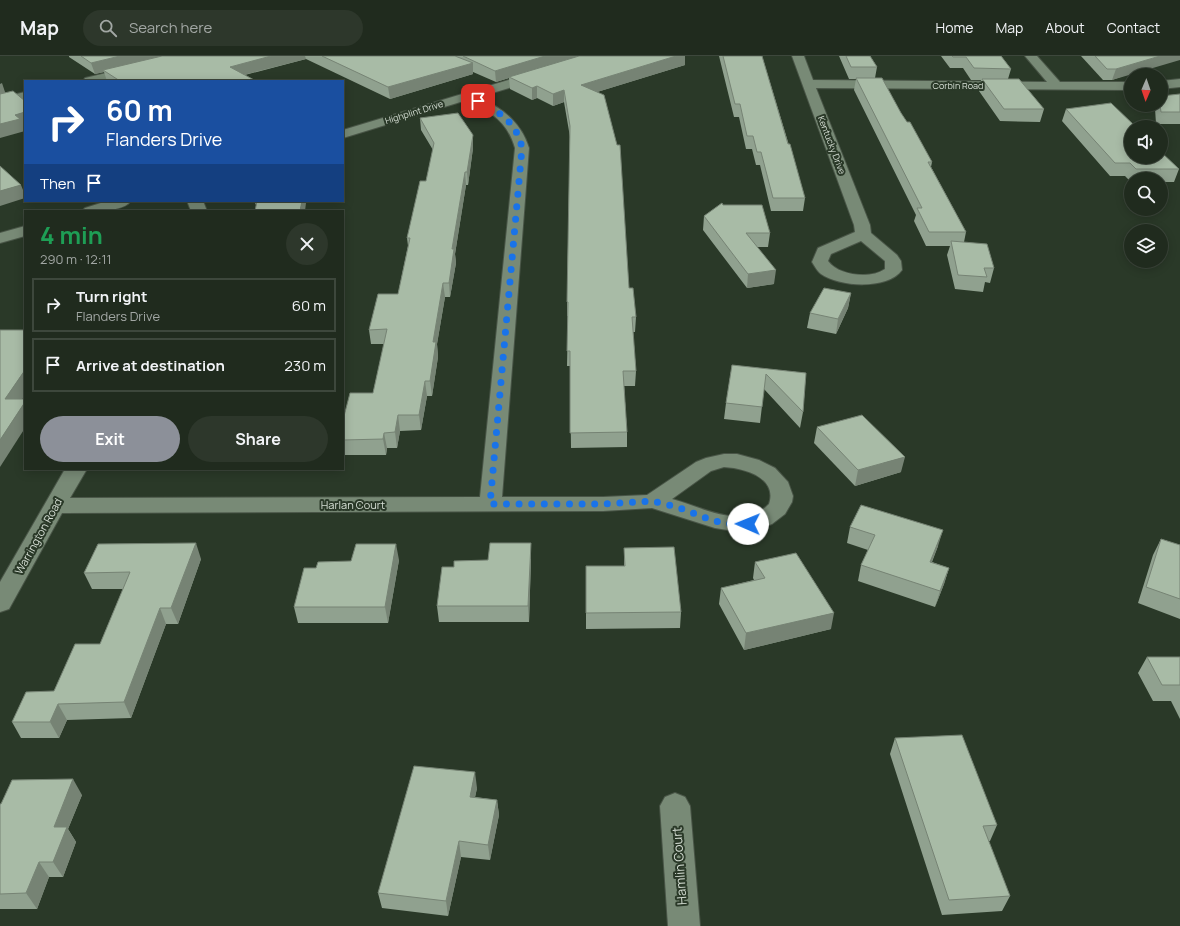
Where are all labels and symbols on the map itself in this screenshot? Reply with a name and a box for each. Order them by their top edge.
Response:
north arrow [1124,68,1168,112]
street label: Corbin Road [933,79,983,92]
pin [461,84,495,118]
street label: Highplint Drive [383,97,445,127]
street label: Kentucky Drive [815,114,849,176]
street label: Warrington Road [11,495,65,577]
street label: Harlan Court [321,497,385,512]
position arrow [727,503,769,545]
street label: Hamlin Court [667,826,691,906]

